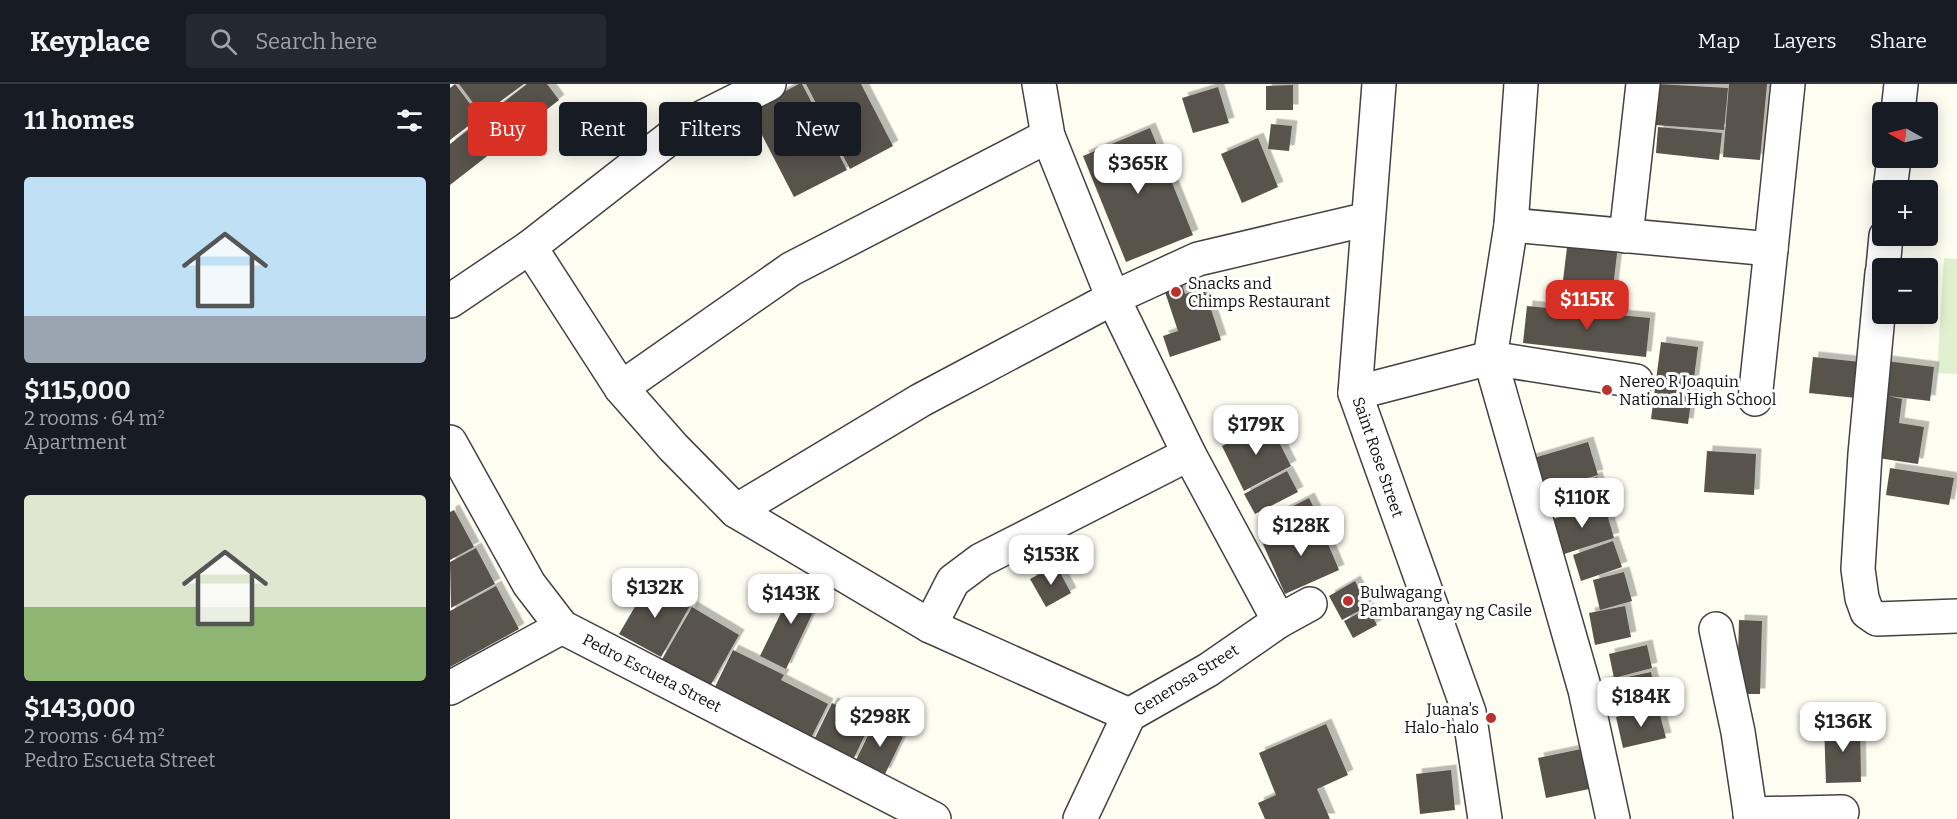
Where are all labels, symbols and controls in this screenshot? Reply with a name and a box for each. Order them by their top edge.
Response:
search box [186,14,606,68]
text: Keyplace [30,25,150,58]
icon: search [207,25,240,58]
text: Search here [255,28,377,55]
text: Map [1698,28,1740,54]
text: Layers [1773,28,1837,54]
text: Share [1870,28,1927,54]
chip: Buy [468,102,547,156]
chip: Rent [559,102,647,156]
chip: Filters [659,102,762,156]
chip: New [774,102,861,156]
north arrow [1872,102,1938,168]
map controls [1872,102,1938,324]
icon: filters [393,104,426,137]
text: 11 homes [24,105,135,136]
pin: $365K [1096,144,1180,195]
text: $365K [1108,151,1168,175]
button: + [1872,180,1938,246]
icon: home [171,216,279,324]
button: − [1872,258,1938,324]
place label: Snacks and Chimps Restaurant [1188,274,1331,311]
pin: $115K [1545,280,1629,331]
marker: Snacks and Chimps Restaurant [1169,285,1183,299]
text: $115K [1560,287,1614,311]
place label: Nereo R Joaquin National High School [1619,372,1777,409]
text: $115,000 [24,375,131,406]
marker: Nereo R Joaquin National High School [1600,383,1614,397]
street label: Saint Rose Street [1349,394,1408,520]
pin: $179K [1214,405,1298,456]
text: 2 rooms · 64 m² [24,406,165,430]
text: $179K [1227,412,1285,436]
text: Apartment [24,430,127,454]
pin: $110K [1540,478,1624,529]
text: $110K [1554,485,1610,509]
pin: $128K [1259,506,1343,557]
text: $128K [1272,513,1330,537]
icon: home [171,534,279,642]
pin: $153K [1009,535,1093,586]
text: $153K [1023,542,1079,566]
pin: $132K [613,568,697,619]
pin: $143K [749,574,833,625]
text: $132K [626,575,684,599]
text: $143K [762,581,820,605]
place label: Bulwagang Pambarangay ng Casile [1360,583,1532,620]
marker: Bulwagang Pambarangay ng Casile [1341,594,1355,608]
street label: Pedro Escueta Street [579,630,725,716]
street label: Generosa Street [1130,640,1242,720]
pin: $184K [1599,677,1683,728]
text: $184K [1611,684,1671,708]
text: $143,000 [24,693,136,724]
pin: $298K [838,697,922,748]
place label: Juana's Halo-halo [1404,700,1479,737]
pin: $136K [1801,702,1885,753]
text: $298K [849,704,911,728]
text: $136K [1814,709,1872,733]
marker: Juana's Halo-halo [1484,711,1498,725]
text: 2 rooms · 64 m² [24,724,165,748]
text: Pedro Escueta Street [24,748,216,772]

